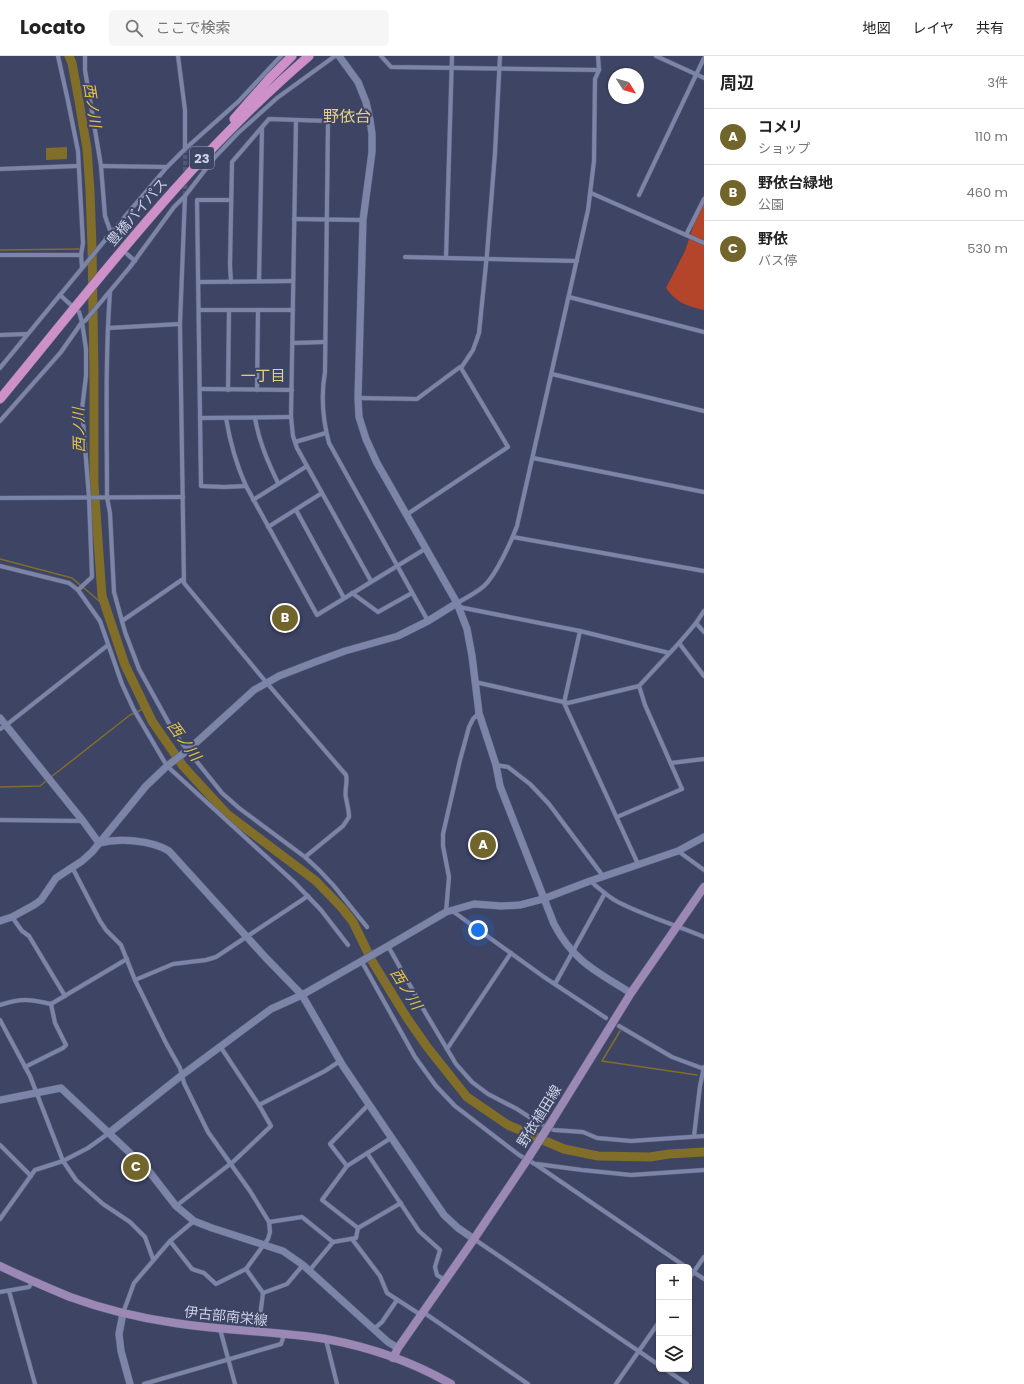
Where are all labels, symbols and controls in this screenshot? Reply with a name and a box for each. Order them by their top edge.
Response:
search box [109,10,389,46]
text: Locato [20,14,85,41]
icon: search [123,17,145,39]
text: ここで検索 [155,17,230,38]
text: 地図 [862,18,890,38]
text: レイヤ [912,18,954,38]
text: 共有 [976,18,1004,38]
north arrow [608,68,644,104]
text: 周辺 [720,71,754,95]
text: 3件 [987,73,1008,92]
water label: 西ノ川 [79,81,107,131]
district label: 野依台 [323,105,371,128]
text: コメリ [758,116,803,137]
text: A [728,127,738,146]
text: 110 m [975,127,1008,146]
text: ショップ [758,139,810,158]
road number: 23 [190,147,214,169]
text: 野依台緑地 [758,172,833,193]
street label: 豊橋バイパス [102,174,172,250]
text: B [729,183,737,202]
text: 460 m [967,183,1008,202]
text: 公園 [758,195,784,214]
text: 野依 [758,228,788,249]
text: C [728,239,738,258]
text: 530 m [967,239,1008,258]
text: バス停 [758,251,797,270]
district label: 一丁目 [240,365,286,386]
water label: 西ノ川 [68,405,89,453]
pin: B [272,603,298,633]
water label: 西ノ川 [163,716,207,767]
pin: A [470,830,496,860]
your location [468,920,488,940]
water label: 西ノ川 [386,964,428,1015]
street label: 野依植田線 [512,1081,566,1151]
pin: C [123,1152,149,1182]
map controls [656,1264,692,1372]
button: + [656,1264,692,1300]
button: − [656,1300,692,1336]
street label: 伊古部南栄線 [183,1302,269,1330]
button: layers [656,1336,692,1372]

